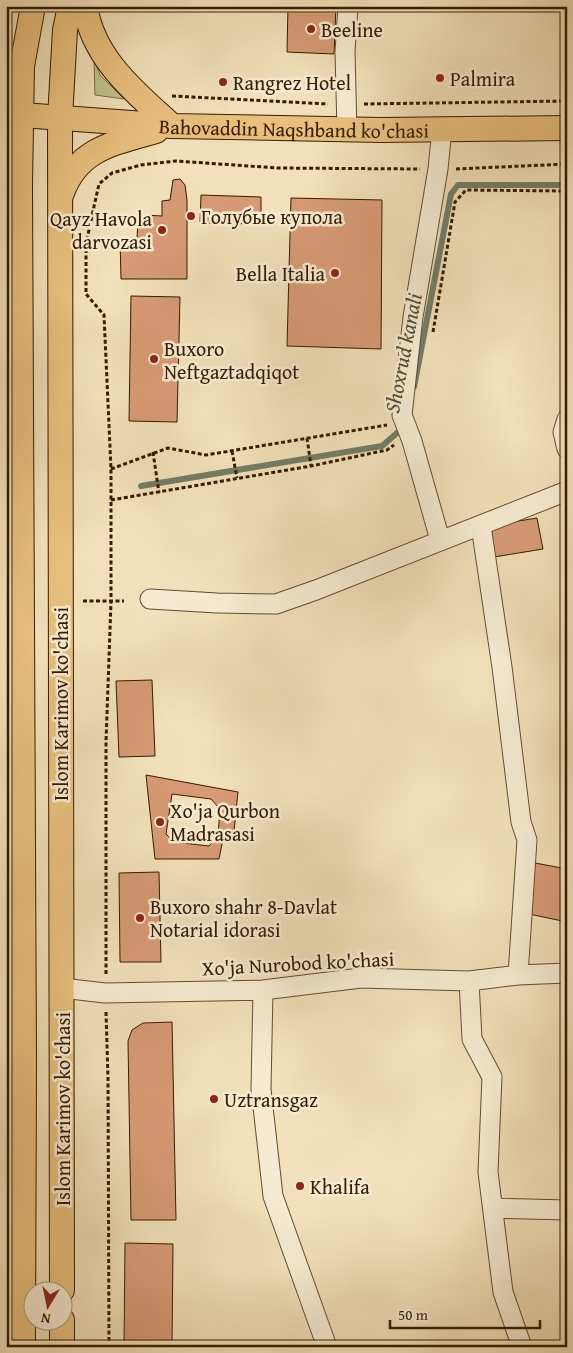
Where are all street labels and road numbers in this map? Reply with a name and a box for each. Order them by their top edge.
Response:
street label: Bahovaddin Naqshband ko'chasi [158,111,430,144]
street label: Islom Karimov ko'chasi [46,607,75,801]
street label: Xo'ja Nurobod ko'chasi [201,943,395,983]
street label: Islom Karimov ko'chasi [48,1012,77,1206]

